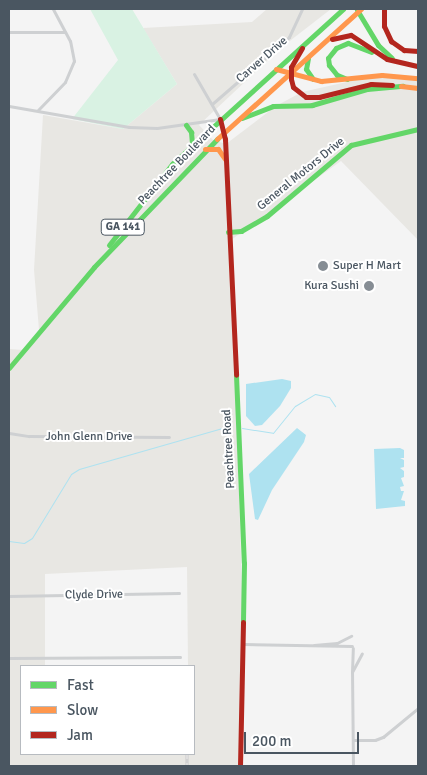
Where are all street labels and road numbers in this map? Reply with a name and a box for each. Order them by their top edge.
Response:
street label: Carver Drive [233,34,291,86]
street label: Peachtree Boulevard [135,122,219,208]
street label: General Motors Drive [254,134,348,214]
road number: GA 141 [100,218,146,236]
street label: Peachtree Road [220,409,238,489]
street label: John Glenn Drive [45,430,133,444]
street label: Clyde Drive [65,587,123,603]

